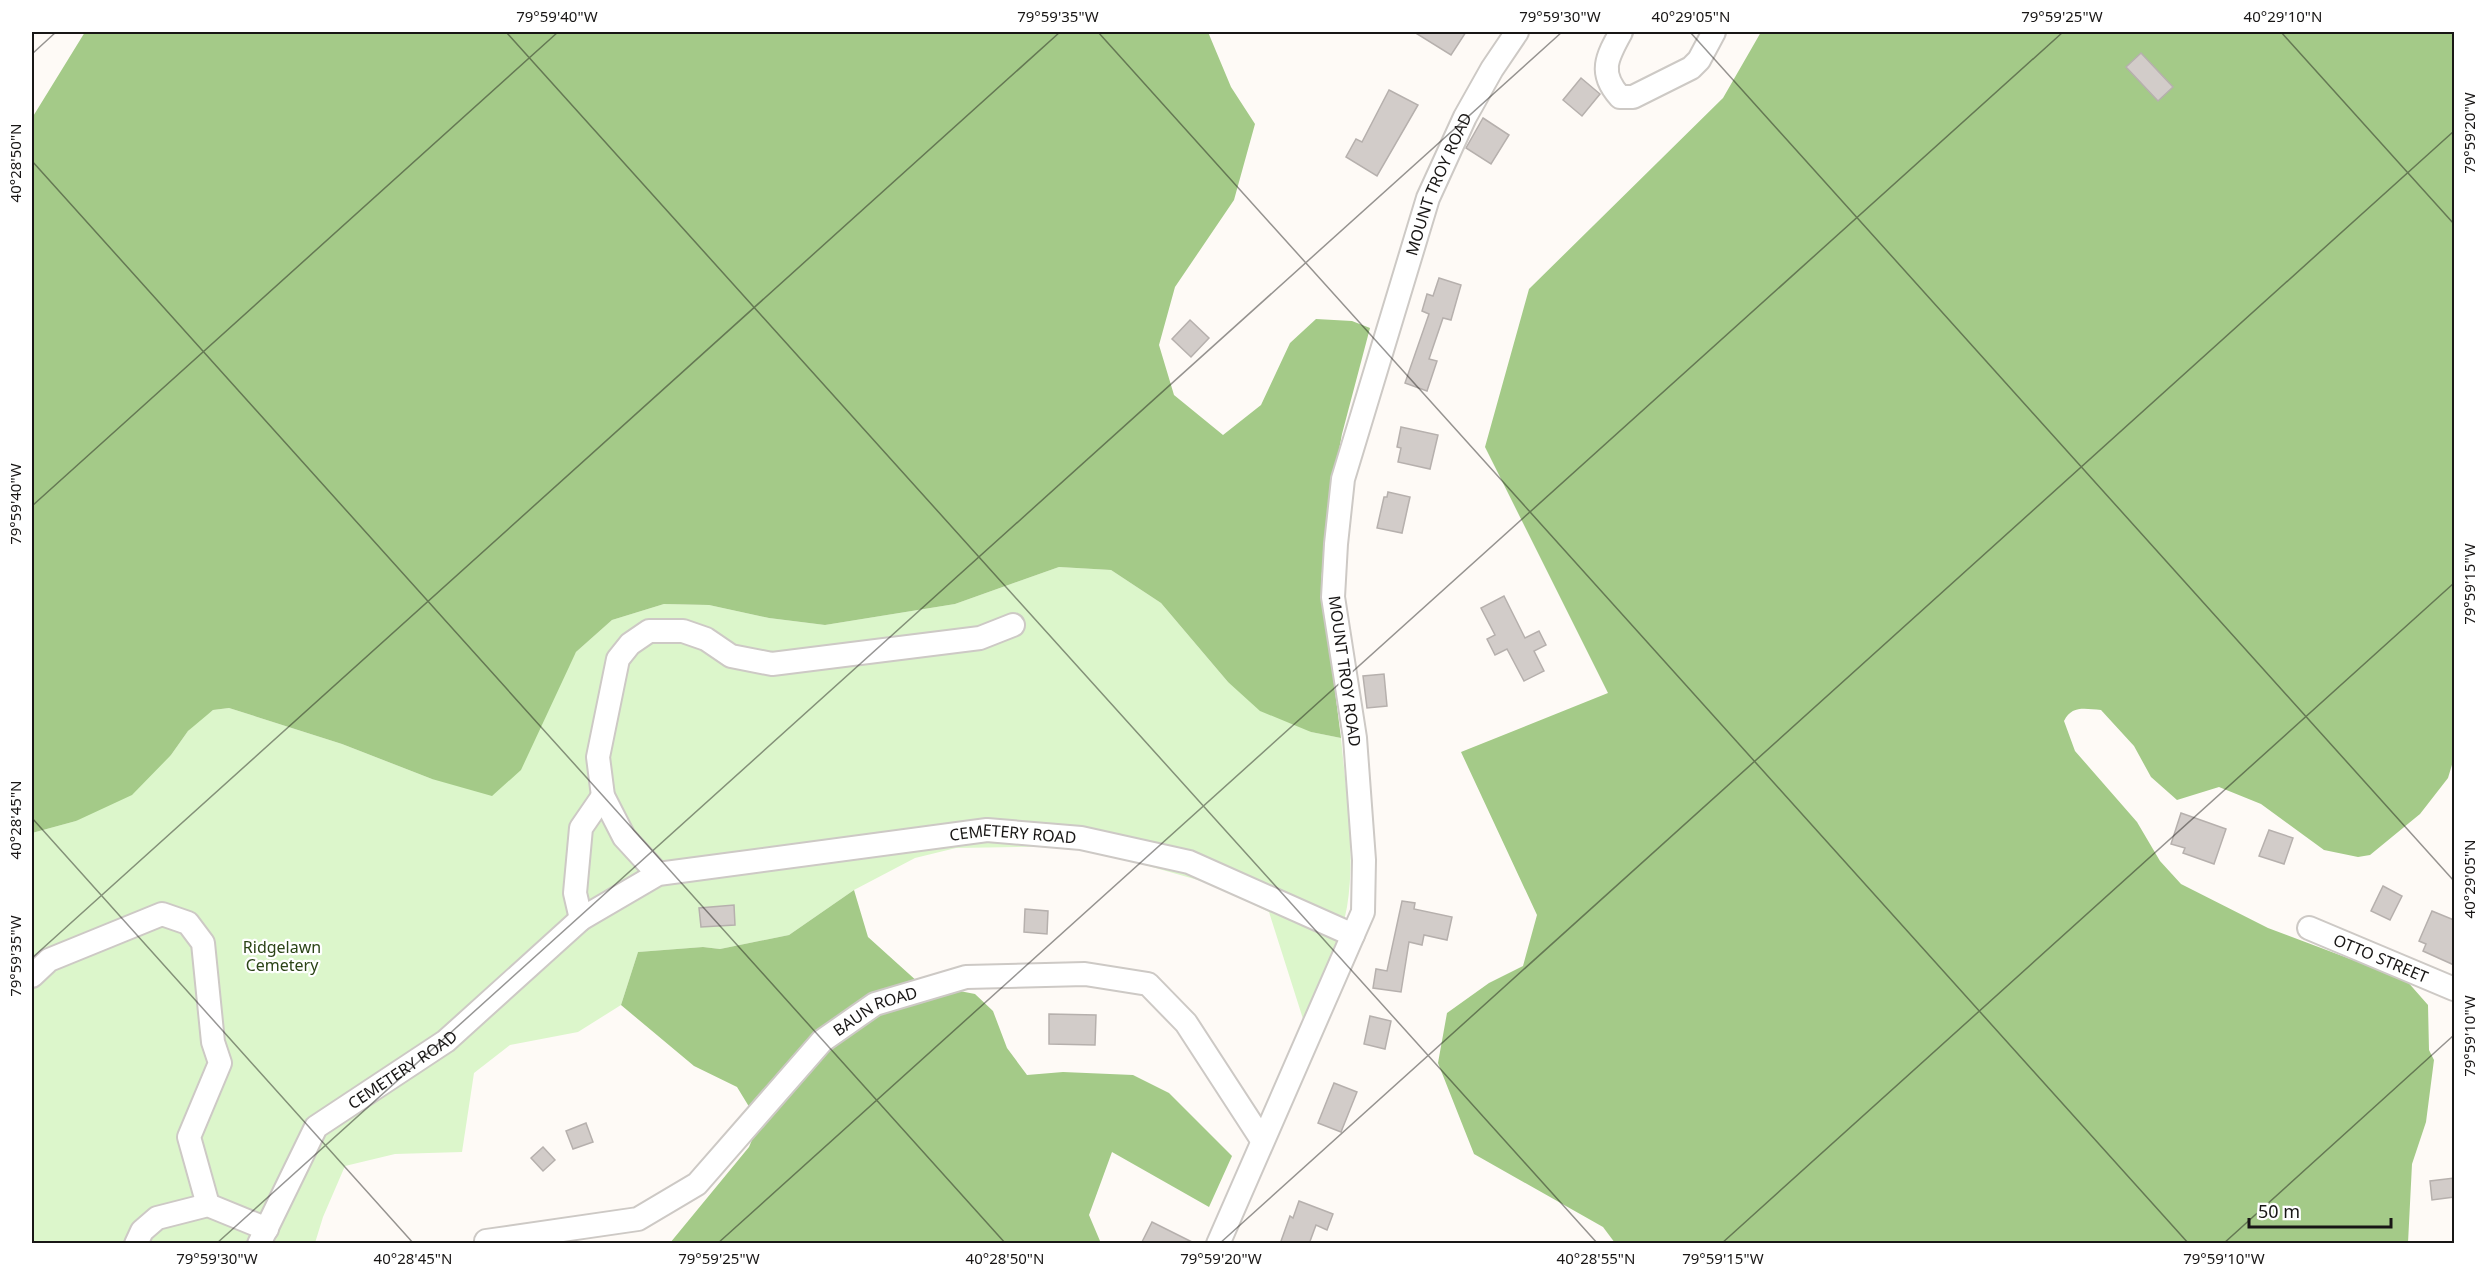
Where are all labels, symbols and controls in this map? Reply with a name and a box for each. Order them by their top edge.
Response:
text: 79°59'40"W [516,6,598,26]
text: 79°59'35"W [1017,6,1099,26]
text: 79°59'30"W [1519,6,1601,26]
text: 40°29'05"N [1652,6,1730,26]
text: 79°59'25"W [2021,6,2103,26]
text: 40°29'10"N [2244,6,2322,26]
text: 79°59'20"W [2459,92,2479,174]
street label: MOUNT TROY ROAD [1400,109,1477,258]
text: 40°28'50"N [5,124,25,202]
text: 79°59'40"W [5,463,25,545]
text: 79°59'15"W [2459,543,2479,625]
street label: MOUNT TROY ROAD [1324,594,1366,748]
text: 40°28'45"N [5,781,25,859]
street label: CEMETERY ROAD [948,819,1077,849]
text: 40°29'05"N [2459,840,2479,918]
text: 79°59'35"W [5,915,25,997]
street label: OTTO STREET [2330,929,2432,988]
park label: Ridgelawn Cemetery [243,936,321,976]
street label: BAUN ROAD [828,981,920,1041]
text: 79°59'10"W [2459,995,2479,1077]
street label: CEMETERY ROAD [343,1025,462,1114]
scale bar [2249,1191,2392,1229]
text: 50 m [2258,1199,2300,1223]
text: 79°59'30"W [176,1248,258,1268]
text: 40°28'45"N [374,1248,452,1268]
text: 79°59'25"W [678,1248,760,1268]
text: 40°28'50"N [966,1248,1044,1268]
text: 79°59'20"W [1180,1248,1262,1268]
text: 40°28'55"N [1557,1248,1635,1268]
text: 79°59'15"W [1682,1248,1764,1268]
text: 79°59'10"W [2183,1248,2265,1268]

